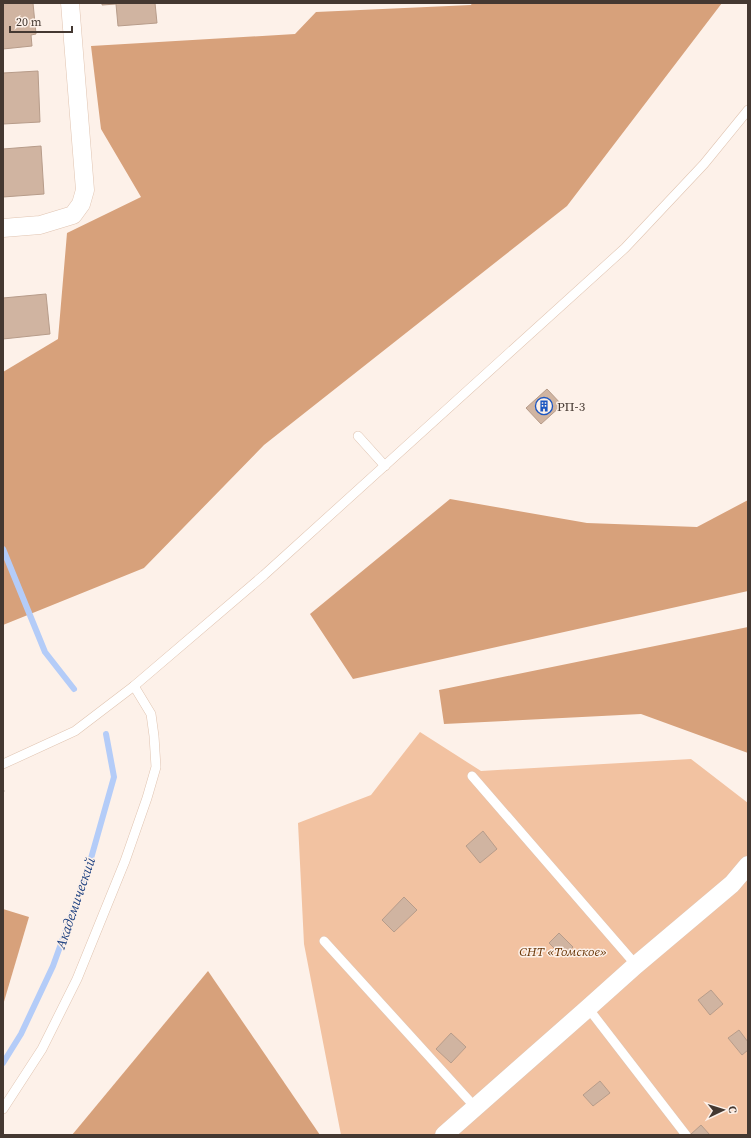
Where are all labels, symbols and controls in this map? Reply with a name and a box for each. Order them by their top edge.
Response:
scale bar [10,8,72,34]
text: 20 m [16,14,42,30]
building icon: РП-3 [534,396,554,416]
place label: РП-3 [557,398,585,415]
water label: Академический [50,855,100,952]
park label: СНТ «Томское» [519,943,607,960]
north arrow [703,1090,743,1130]
text: С [725,1105,740,1113]

